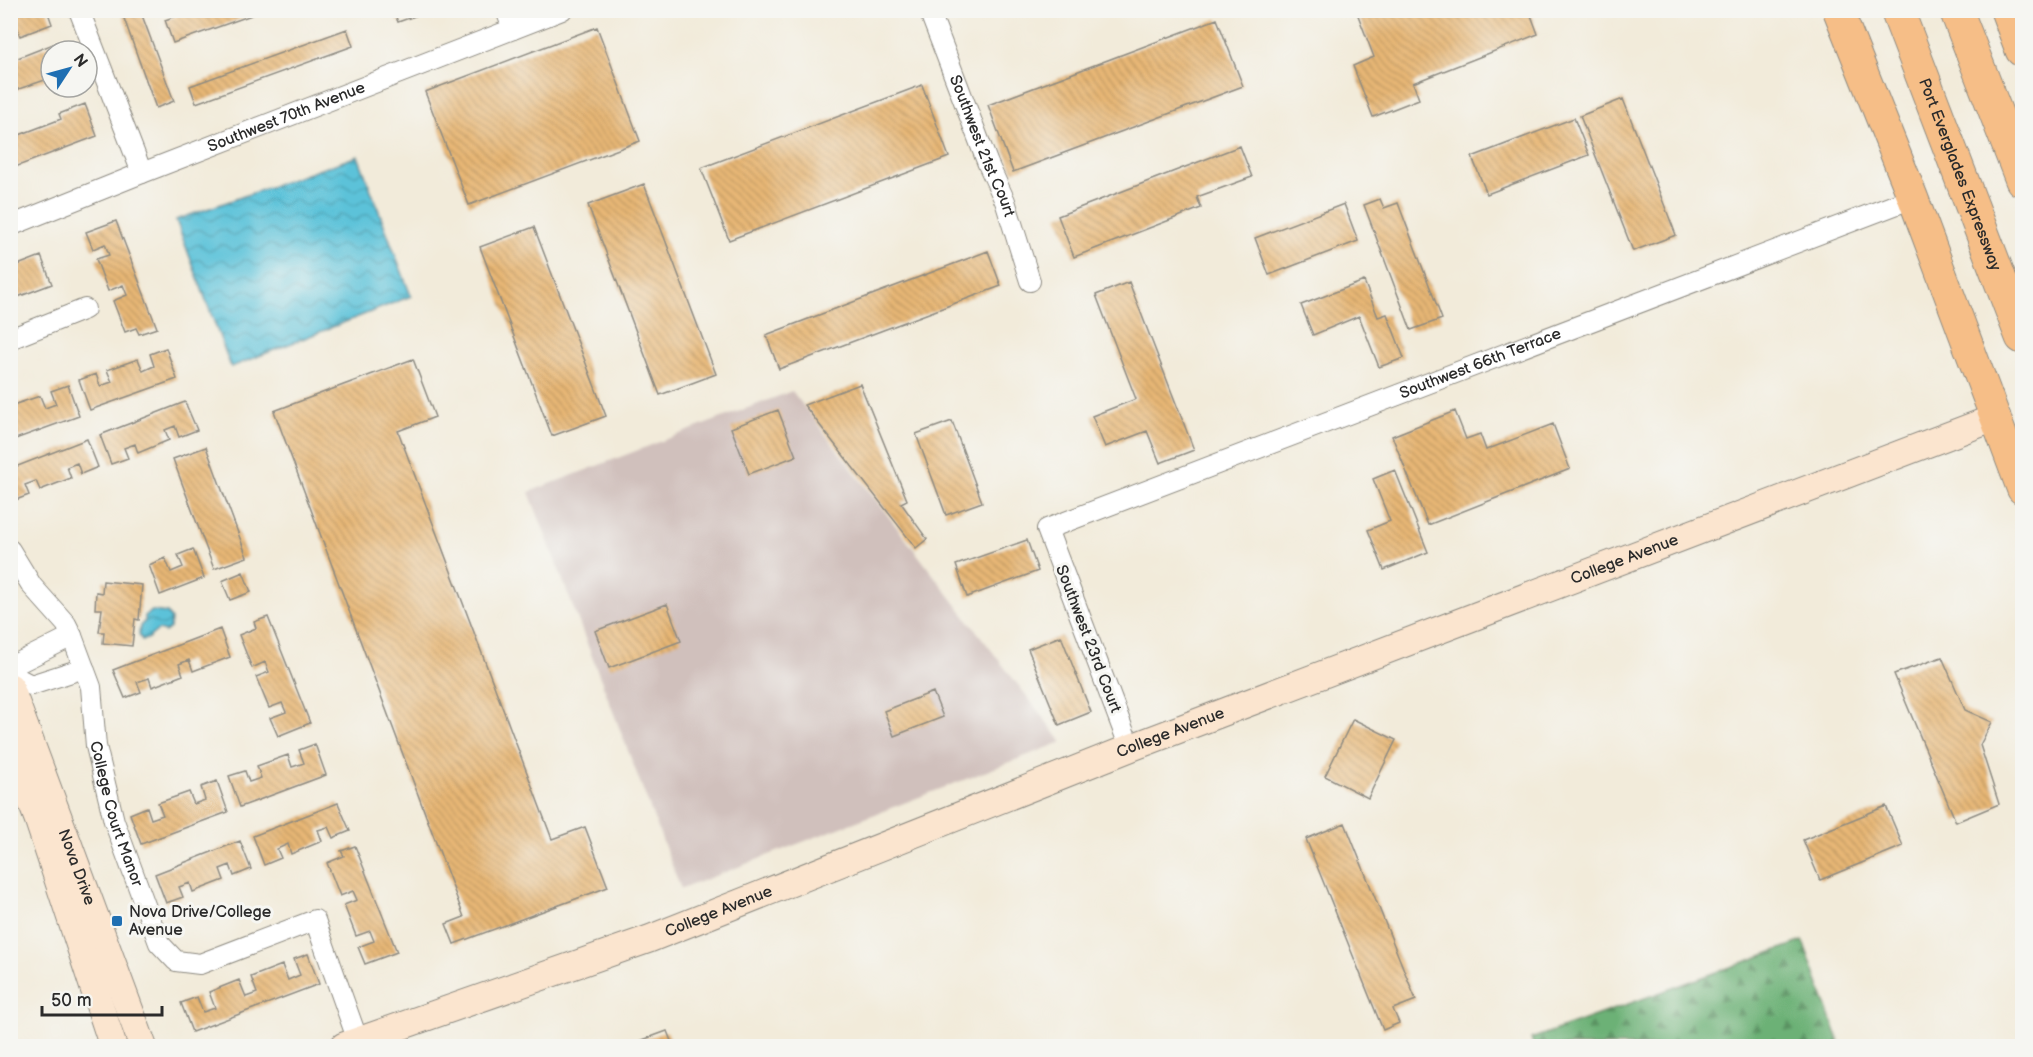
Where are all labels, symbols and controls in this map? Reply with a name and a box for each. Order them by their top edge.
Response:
north arrow [39,39,99,99]
text: N [69,51,91,72]
street label: Southwest 21st Court [945,72,1019,219]
street label: Port Everglades Expressway [1914,76,2005,274]
street label: Southwest 70th Avenue [205,78,368,156]
street label: Southwest 66th Terrace [1397,324,1564,403]
street label: College Avenue [1568,530,1681,588]
street label: Southwest 23rd Court [1051,563,1125,715]
street label: College Avenue [1114,703,1227,762]
street label: College Court Manor [86,739,147,890]
street label: Nova Drive [54,826,100,908]
street label: College Avenue [662,881,775,941]
place label: Nova Drive/College Avenue [129,903,272,940]
marker: Nova Drive/College Avenue [110,914,124,928]
scale bar [42,979,162,1017]
text: 50 m [51,990,92,1011]

